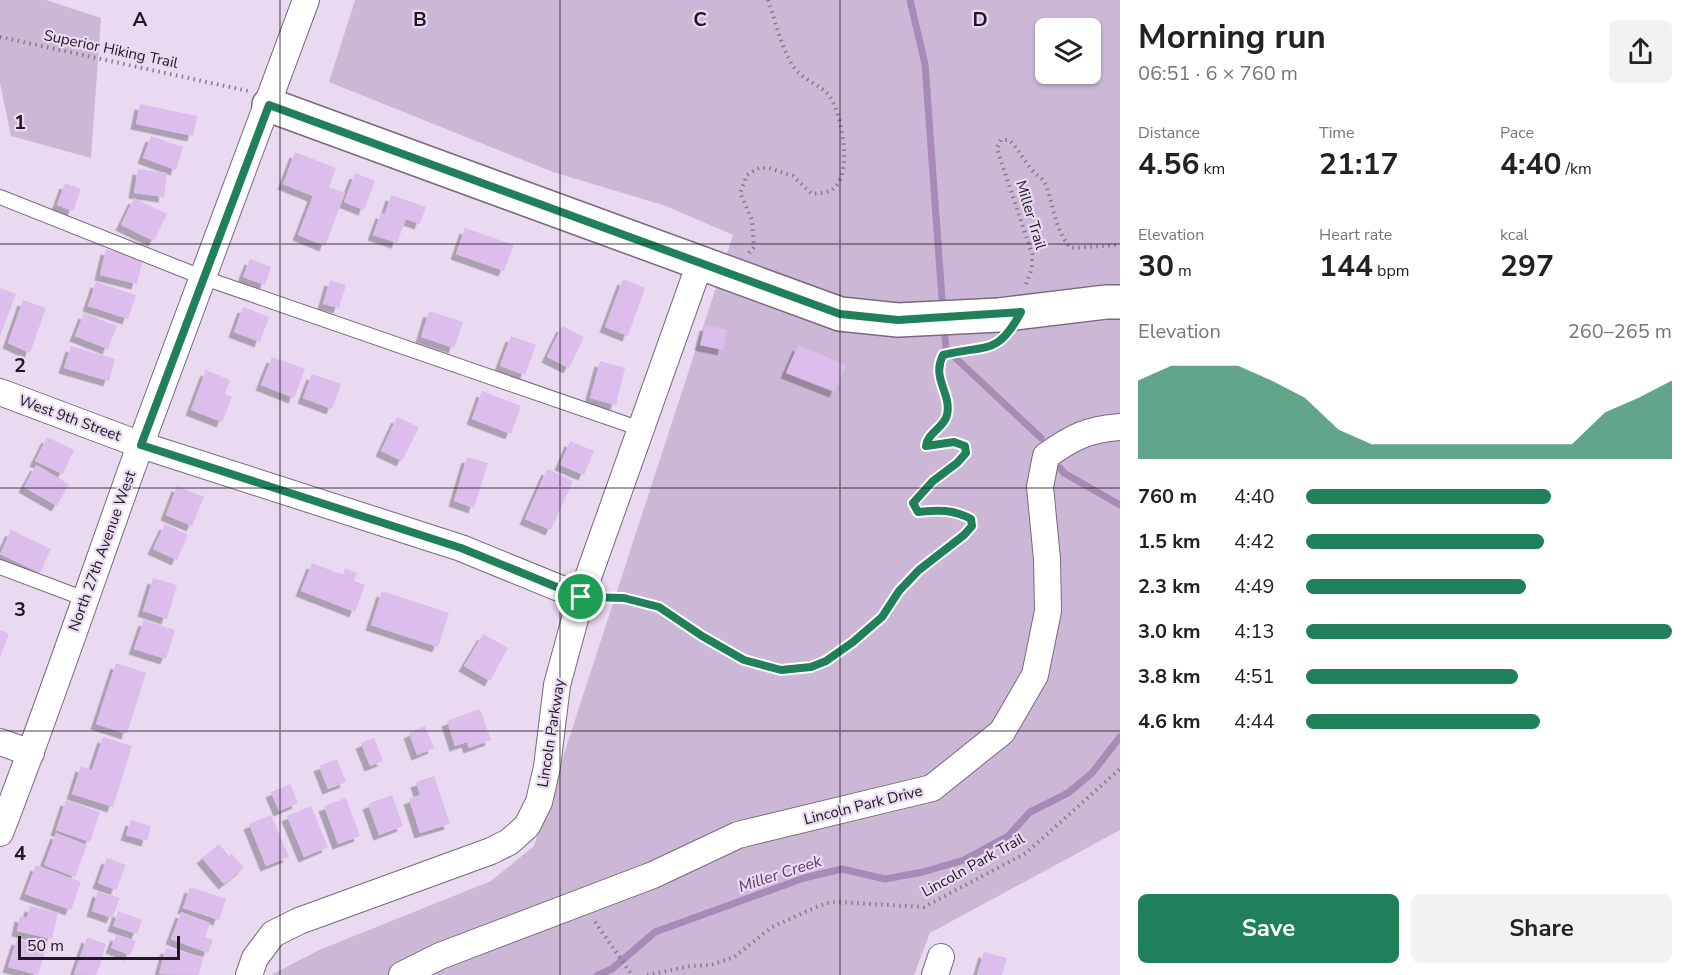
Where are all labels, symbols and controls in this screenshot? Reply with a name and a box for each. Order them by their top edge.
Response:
text: A [133,6,148,33]
text: B [413,6,427,33]
text: C [693,6,707,33]
text: D [972,6,988,33]
text: Morning run [1138,15,1326,60]
map controls [1035,18,1101,84]
button: layers [1035,18,1101,84]
button: share [1609,20,1672,83]
street label: Superior Hiking Trail [42,25,181,73]
text: 06:51 · 6 × 760 m [1138,60,1298,87]
text: 1 [14,109,26,136]
text: Distance [1138,122,1200,144]
text: Time [1319,122,1355,144]
text: Pace [1500,122,1534,144]
text: 4.56 [1138,144,1199,185]
text: 21:17 [1319,144,1398,185]
text: 4:40 [1500,144,1561,185]
text: km [1199,158,1225,180]
text: /km [1561,158,1592,180]
street label: Miller Trail [1011,178,1051,253]
text: Elevation [1138,224,1204,246]
text: Heart rate [1319,224,1392,246]
text: kcal [1500,224,1528,246]
text: 30 [1138,246,1174,287]
text: 144 [1319,246,1373,287]
text: 297 [1500,246,1554,287]
text: m [1174,260,1192,282]
text: bpm [1373,260,1409,282]
text: Elevation [1138,318,1221,345]
text: 260–265 m [1568,318,1672,345]
text: 2 [14,352,26,379]
street label: West 9th Street [16,390,125,446]
street label: North 27th Avenue West [64,467,141,634]
text: 760 m [1138,483,1197,510]
text: 4:40 [1234,483,1275,510]
text: 1.5 km [1138,528,1201,555]
text: 4:42 [1234,528,1275,555]
pin [555,571,606,622]
text: 2.3 km [1138,573,1201,600]
text: 4:49 [1234,573,1275,600]
icon: arrive [564,580,597,613]
text: 3 [14,596,26,623]
text: 3.0 km [1138,618,1201,645]
text: 4:13 [1234,618,1275,645]
text: 3.8 km [1138,663,1201,690]
text: 4:51 [1234,663,1275,690]
street label: Lincoln Parkway [533,677,570,789]
text: 4.6 km [1138,708,1201,735]
text: 4:44 [1234,708,1275,735]
street label: Lincoln Park Drive [802,781,924,829]
street label: Lincoln Park Trail [918,828,1029,902]
text: 4 [14,840,26,867]
water label: Miller Creek [735,850,826,898]
button: Save [1138,894,1399,963]
button: Share [1411,894,1672,963]
scale bar [18,933,180,960]
text: 50 m [27,935,64,957]

